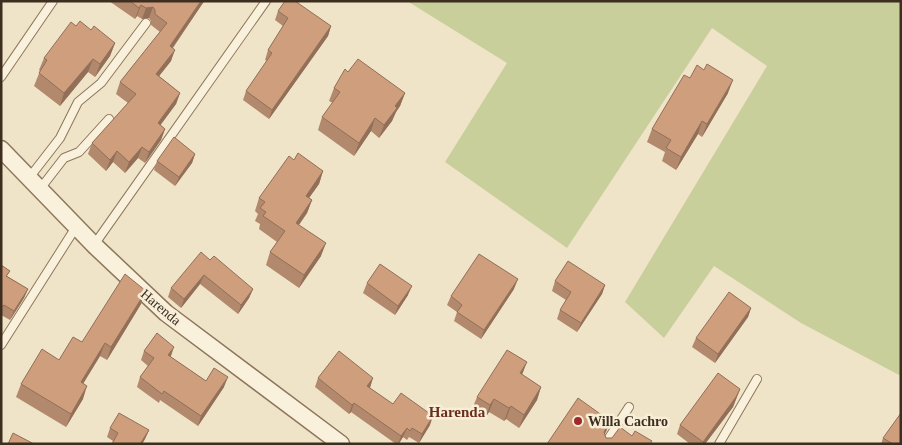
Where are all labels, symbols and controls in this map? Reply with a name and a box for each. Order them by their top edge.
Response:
street label: Harenda [138,286,184,329]
district label: Harenda [429,404,486,420]
place label: Willa Cachro [588,414,668,429]
marker: Willa Cachro [572,415,584,427]

